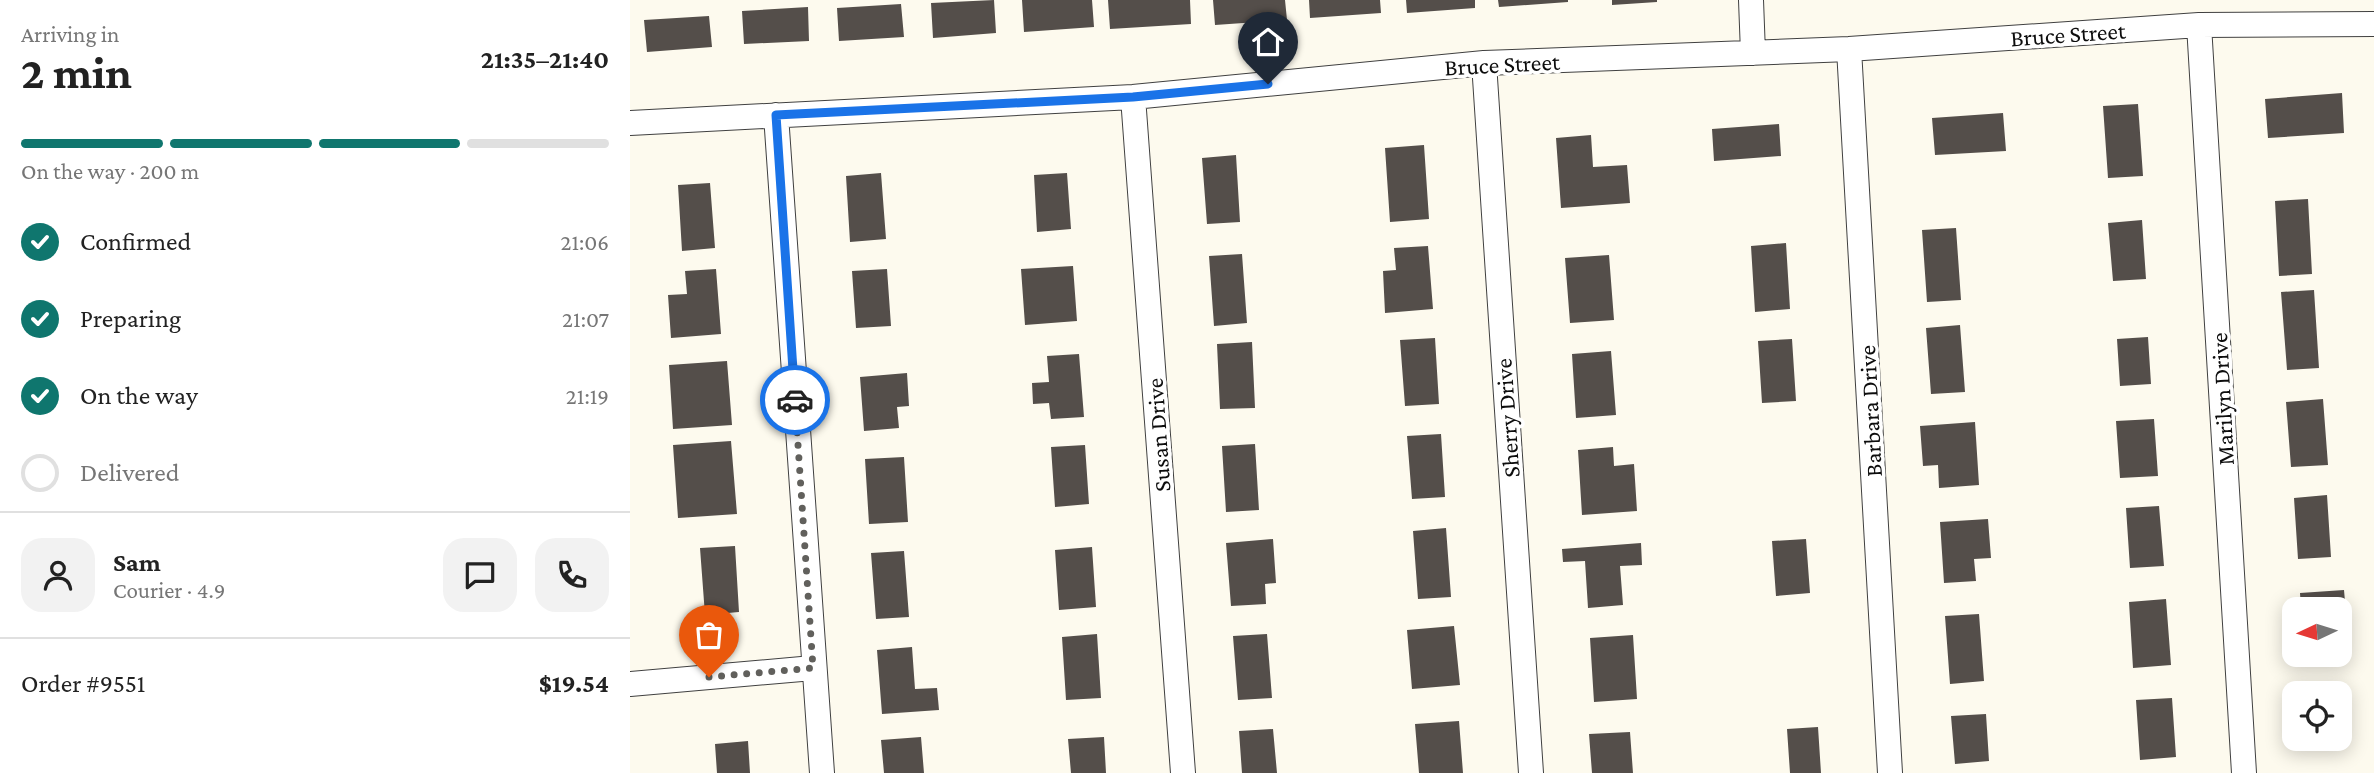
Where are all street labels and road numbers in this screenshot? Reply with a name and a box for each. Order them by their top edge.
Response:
street label: Bruce Street [2009,16,2128,51]
street label: Bruce Street [1444,47,1561,81]
street label: Marilyn Drive [2205,332,2239,466]
street label: Barbara Drive [1853,344,1887,478]
street label: Sherry Drive [1489,357,1525,479]
street label: Susan Drive [1141,377,1175,493]

